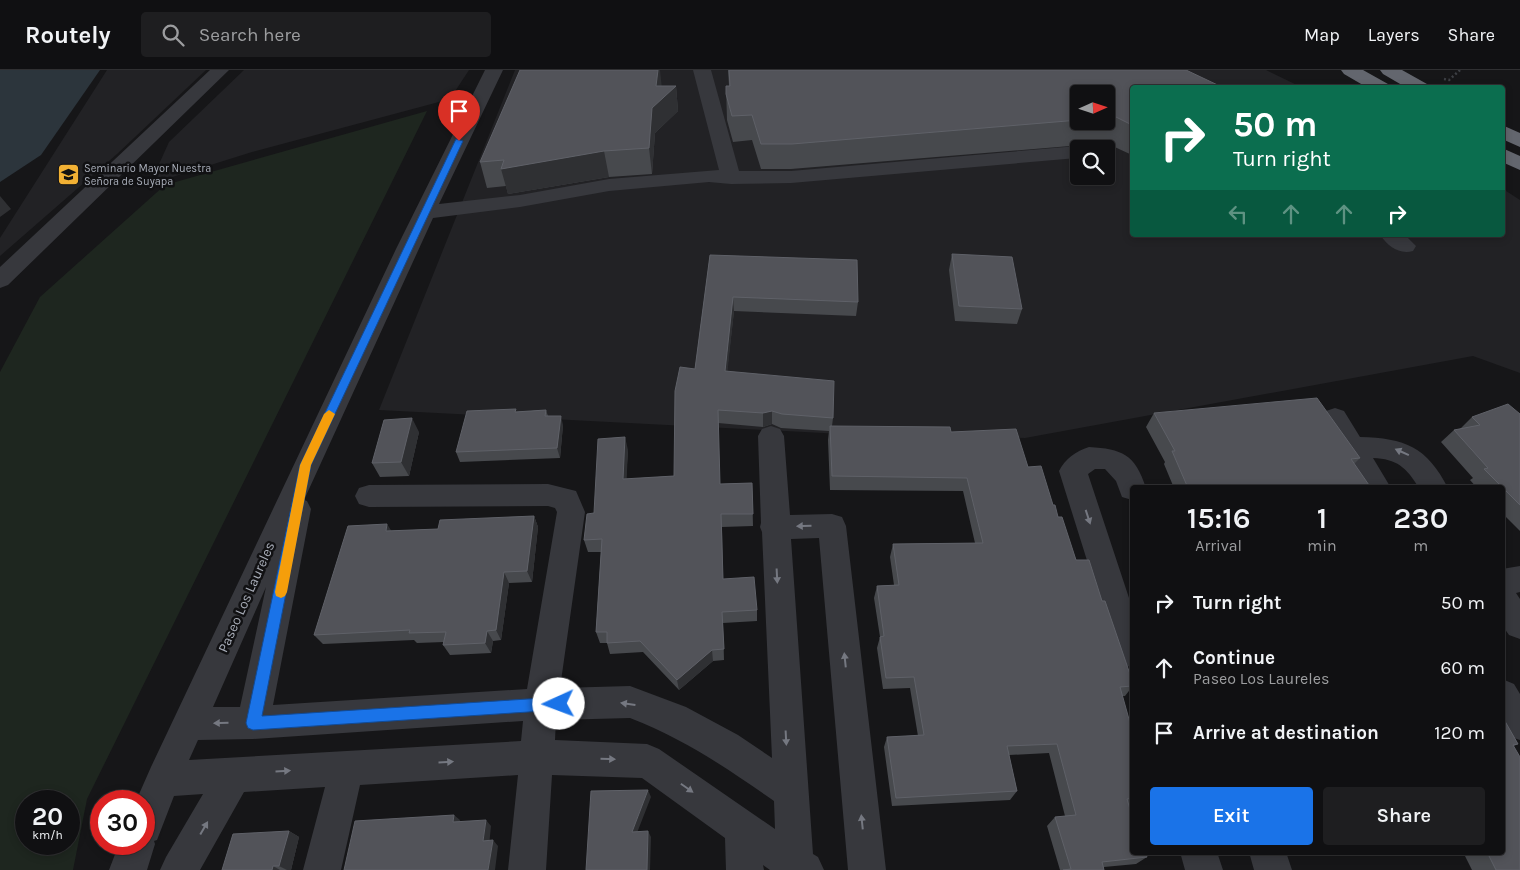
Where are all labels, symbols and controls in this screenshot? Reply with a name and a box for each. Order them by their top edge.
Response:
search box [141,12,491,57]
text: Routely [25,21,111,49]
icon: search [159,21,187,49]
text: Search here [199,24,301,46]
text: Map [1304,24,1340,46]
text: Layers [1368,24,1420,46]
text: Share [1448,24,1495,46]
north arrow [1070,85,1115,130]
map controls [1070,85,1115,185]
pin [438,90,480,141]
icon: arrive [445,97,473,125]
text: 50 m [1233,104,1318,145]
icon: right [1150,105,1215,170]
button: search [1070,140,1115,185]
text: Turn right [1233,146,1331,172]
school or university icon: Seminario Mayor Nuestra Señora de Suyapa [56,162,80,186]
place label: Seminario Mayor Nuestra Señora de Suyapa [84,162,211,188]
icon: left [1224,200,1252,228]
icon: ahead [1277,200,1305,228]
icon: ahead [1330,200,1358,228]
icon: right [1383,200,1411,228]
one-way arrow [1395,448,1410,457]
text: 15:16 [1187,500,1251,536]
text: 1 [1317,500,1327,536]
text: 230 [1393,500,1448,536]
one-way arrow [1085,510,1092,525]
one-way arrow [796,523,812,531]
text: Arrival [1195,536,1242,555]
text: min [1307,536,1337,555]
text: m [1413,536,1428,555]
street label: Paseo Los Laureles [214,539,278,655]
one-way arrow [774,568,782,584]
icon: right [1150,589,1178,617]
text: Turn right [1193,592,1282,614]
text: 50 m [1441,592,1485,614]
text: Continue [1193,647,1275,669]
one-way arrow [841,652,849,668]
icon: ahead [1150,654,1178,682]
text: 60 m [1441,657,1485,679]
text: Paseo Los Laureles [1193,669,1329,688]
position arrow [532,677,584,729]
one-way arrow [619,699,635,707]
icon: arrive [1150,719,1178,747]
one-way arrow [213,720,229,728]
text: Arrive at destination [1193,722,1379,744]
text: 120 m [1434,722,1485,744]
one-way arrow [783,730,791,746]
one-way arrow [600,756,616,764]
one-way arrow [438,757,454,765]
one-way arrow [276,767,292,775]
one-way arrow [681,783,694,793]
button: Exit [1150,787,1313,845]
button: Share [1323,787,1485,845]
speed limit sign: 30 [90,790,155,855]
text: 20 [32,802,63,831]
one-way arrow [858,813,866,829]
one-way arrow [199,821,208,834]
text: km/h [32,828,63,842]

